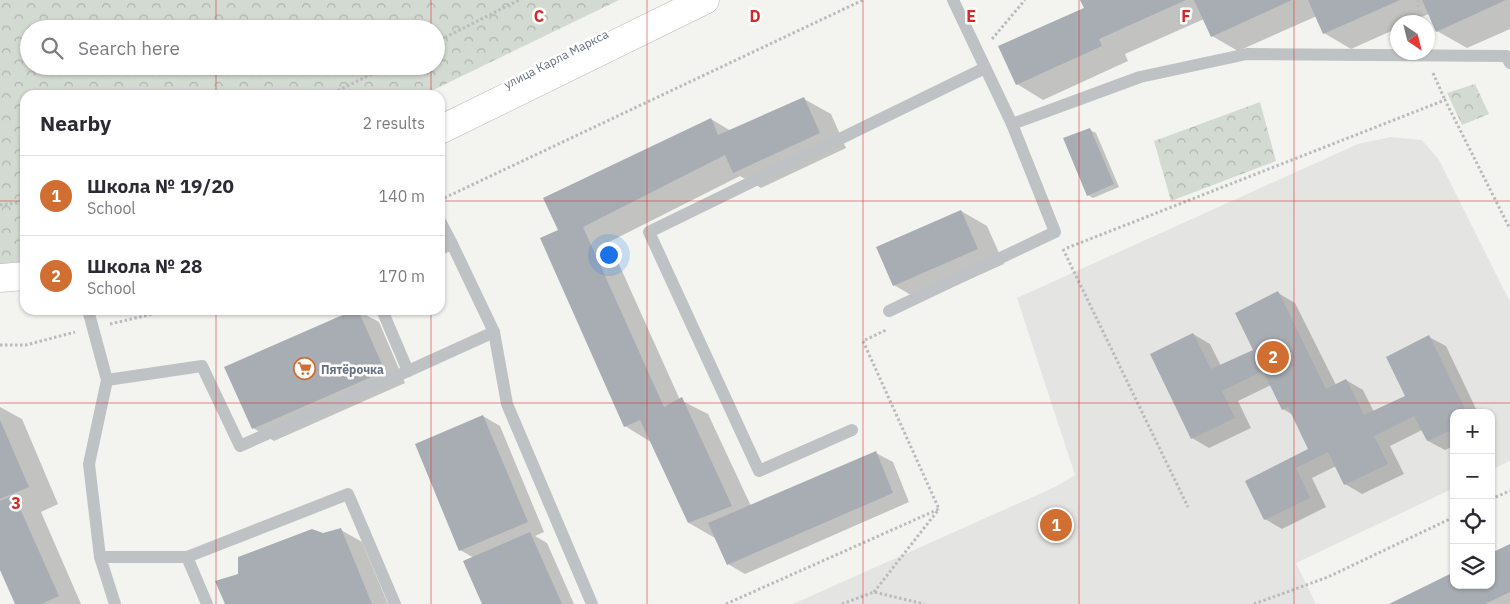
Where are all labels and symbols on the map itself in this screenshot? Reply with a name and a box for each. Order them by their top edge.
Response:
text: C [534,6,544,26]
text: D [749,6,761,26]
text: E [966,6,976,26]
text: F [1181,6,1191,26]
north arrow [1390,15,1435,60]
street label: улица Карла Маркса [501,26,611,92]
your location [596,242,622,268]
pin: 2 [1257,338,1289,376]
supermarket icon: Пятёрочка [293,357,317,381]
place label: Пятёрочка [321,362,384,377]
text: 3 [11,493,21,513]
pin: 1 [1040,506,1072,544]

